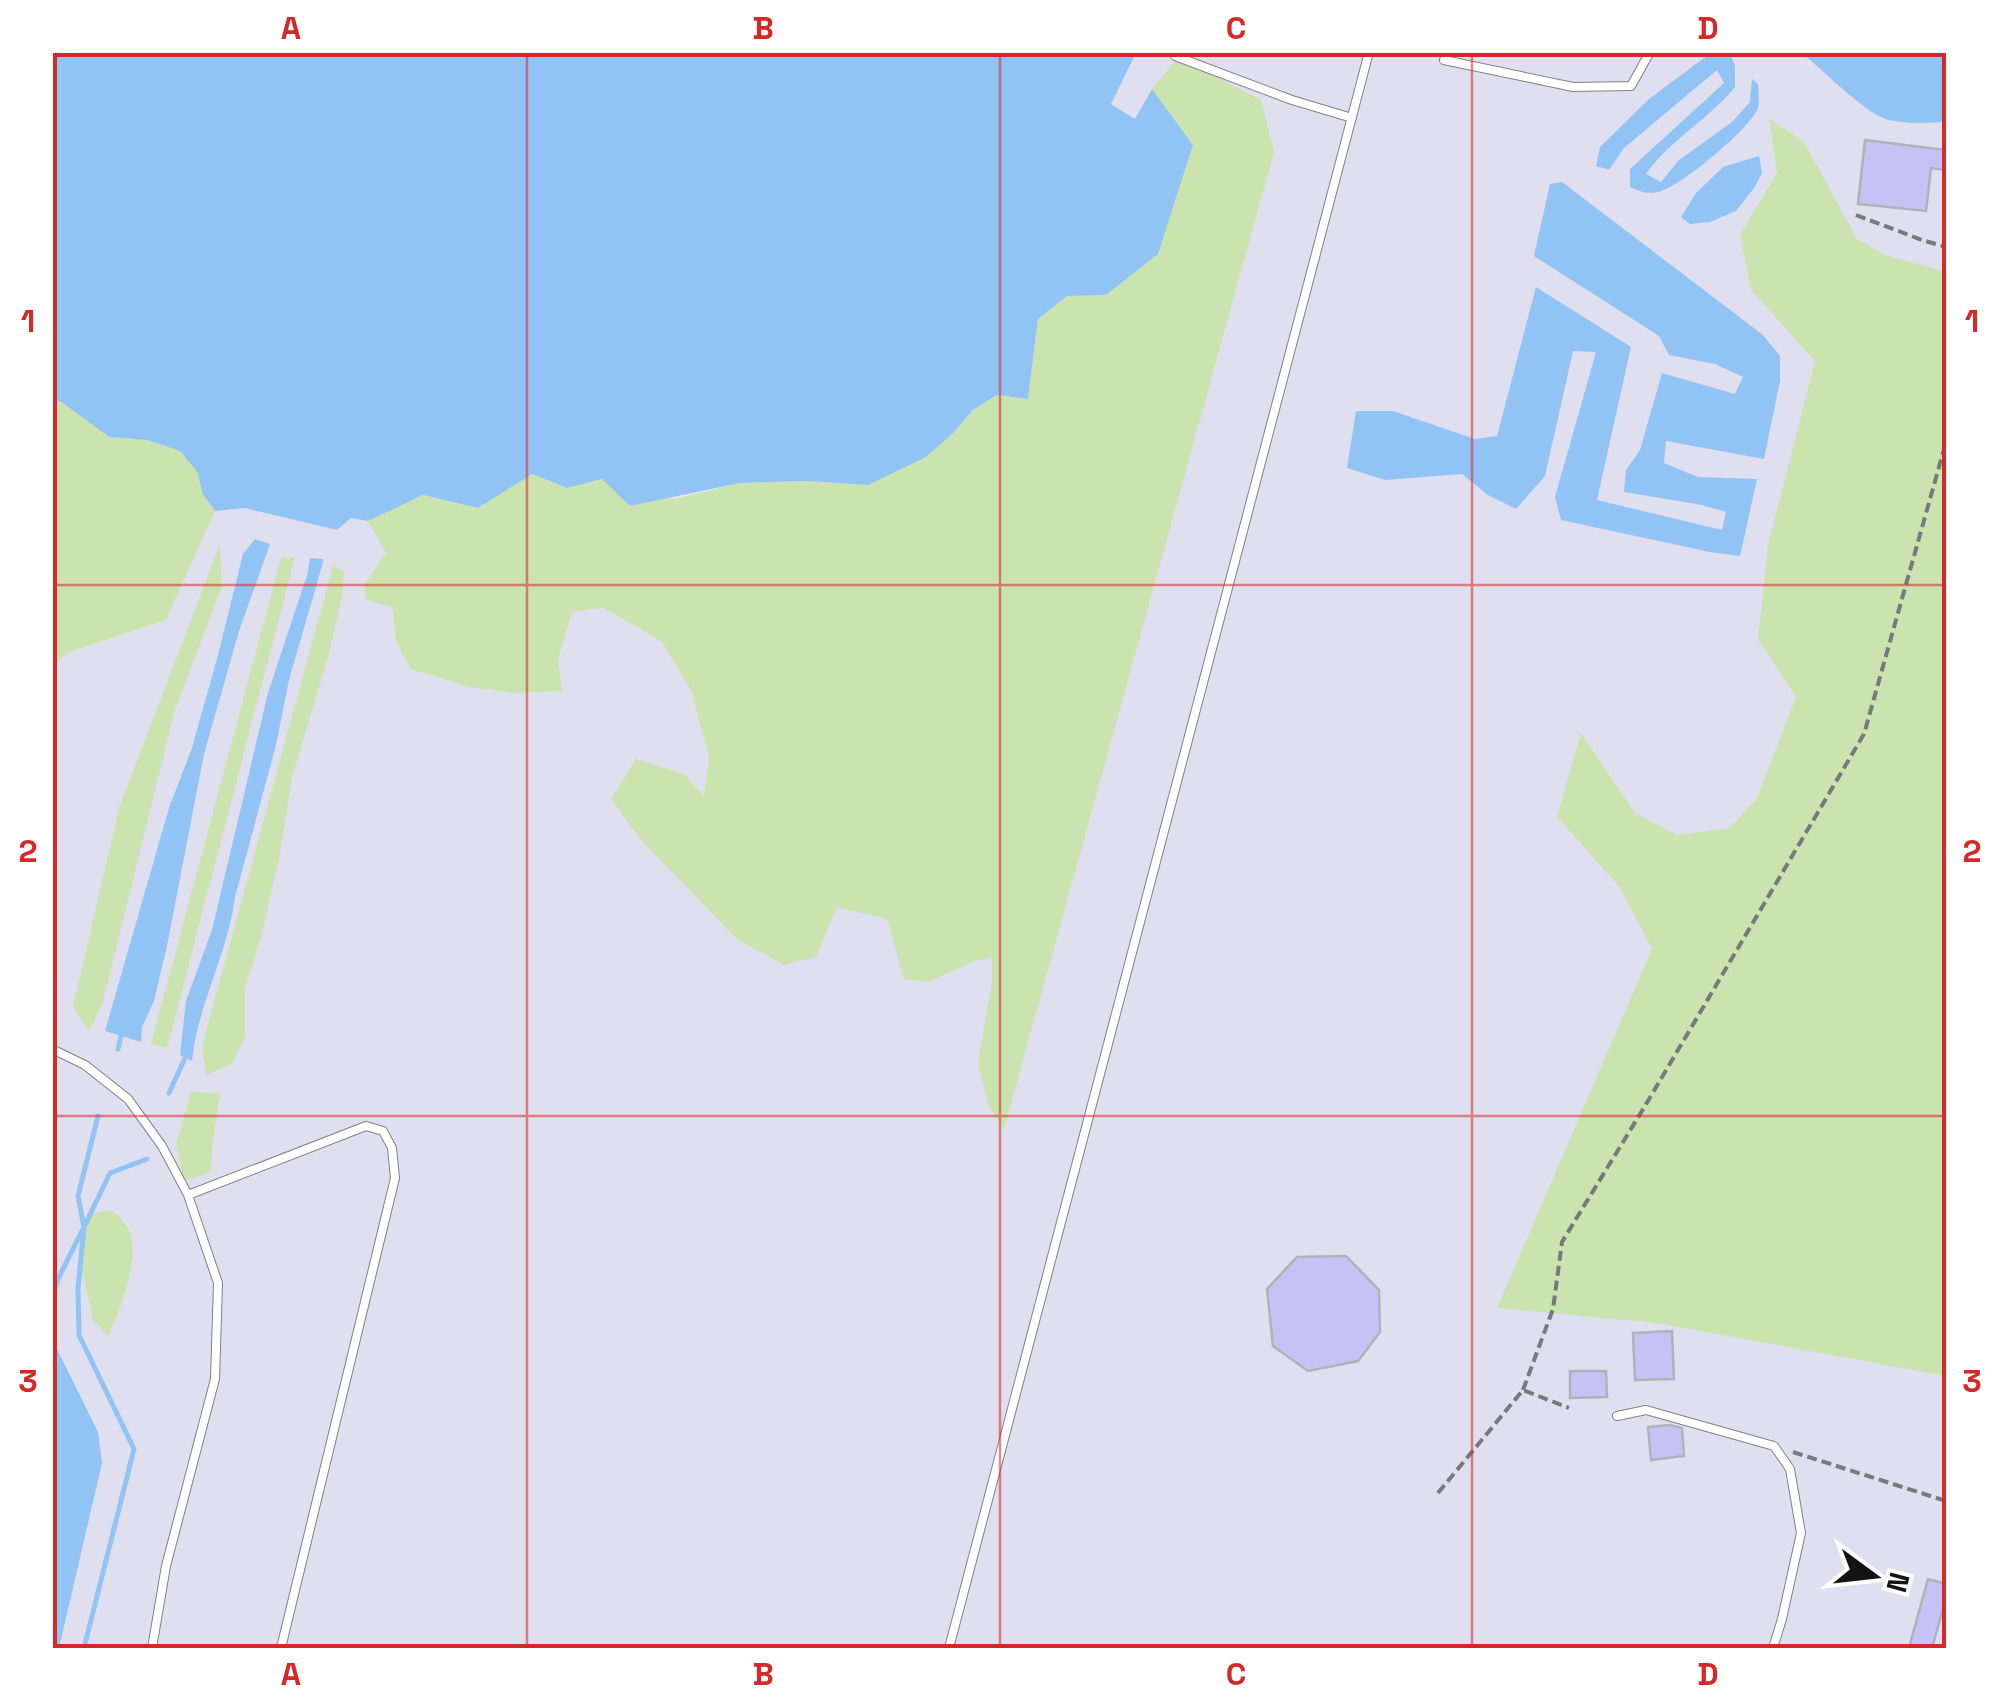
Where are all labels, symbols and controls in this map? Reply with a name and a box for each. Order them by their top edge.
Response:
text: A [281,8,301,48]
text: B [752,8,774,48]
text: C [1226,8,1246,48]
text: D [1697,8,1719,48]
text: 1 [21,301,35,341]
text: 1 [1965,301,1979,341]
text: 2 [18,831,38,871]
text: 2 [1962,831,1982,871]
text: 3 [18,1361,38,1401]
text: 3 [1962,1361,1982,1401]
north arrow [1824,1526,1924,1626]
text: N [1878,1569,1918,1596]
text: A [281,1654,301,1694]
text: B [752,1654,774,1694]
text: C [1226,1654,1246,1694]
text: D [1697,1654,1719,1694]

